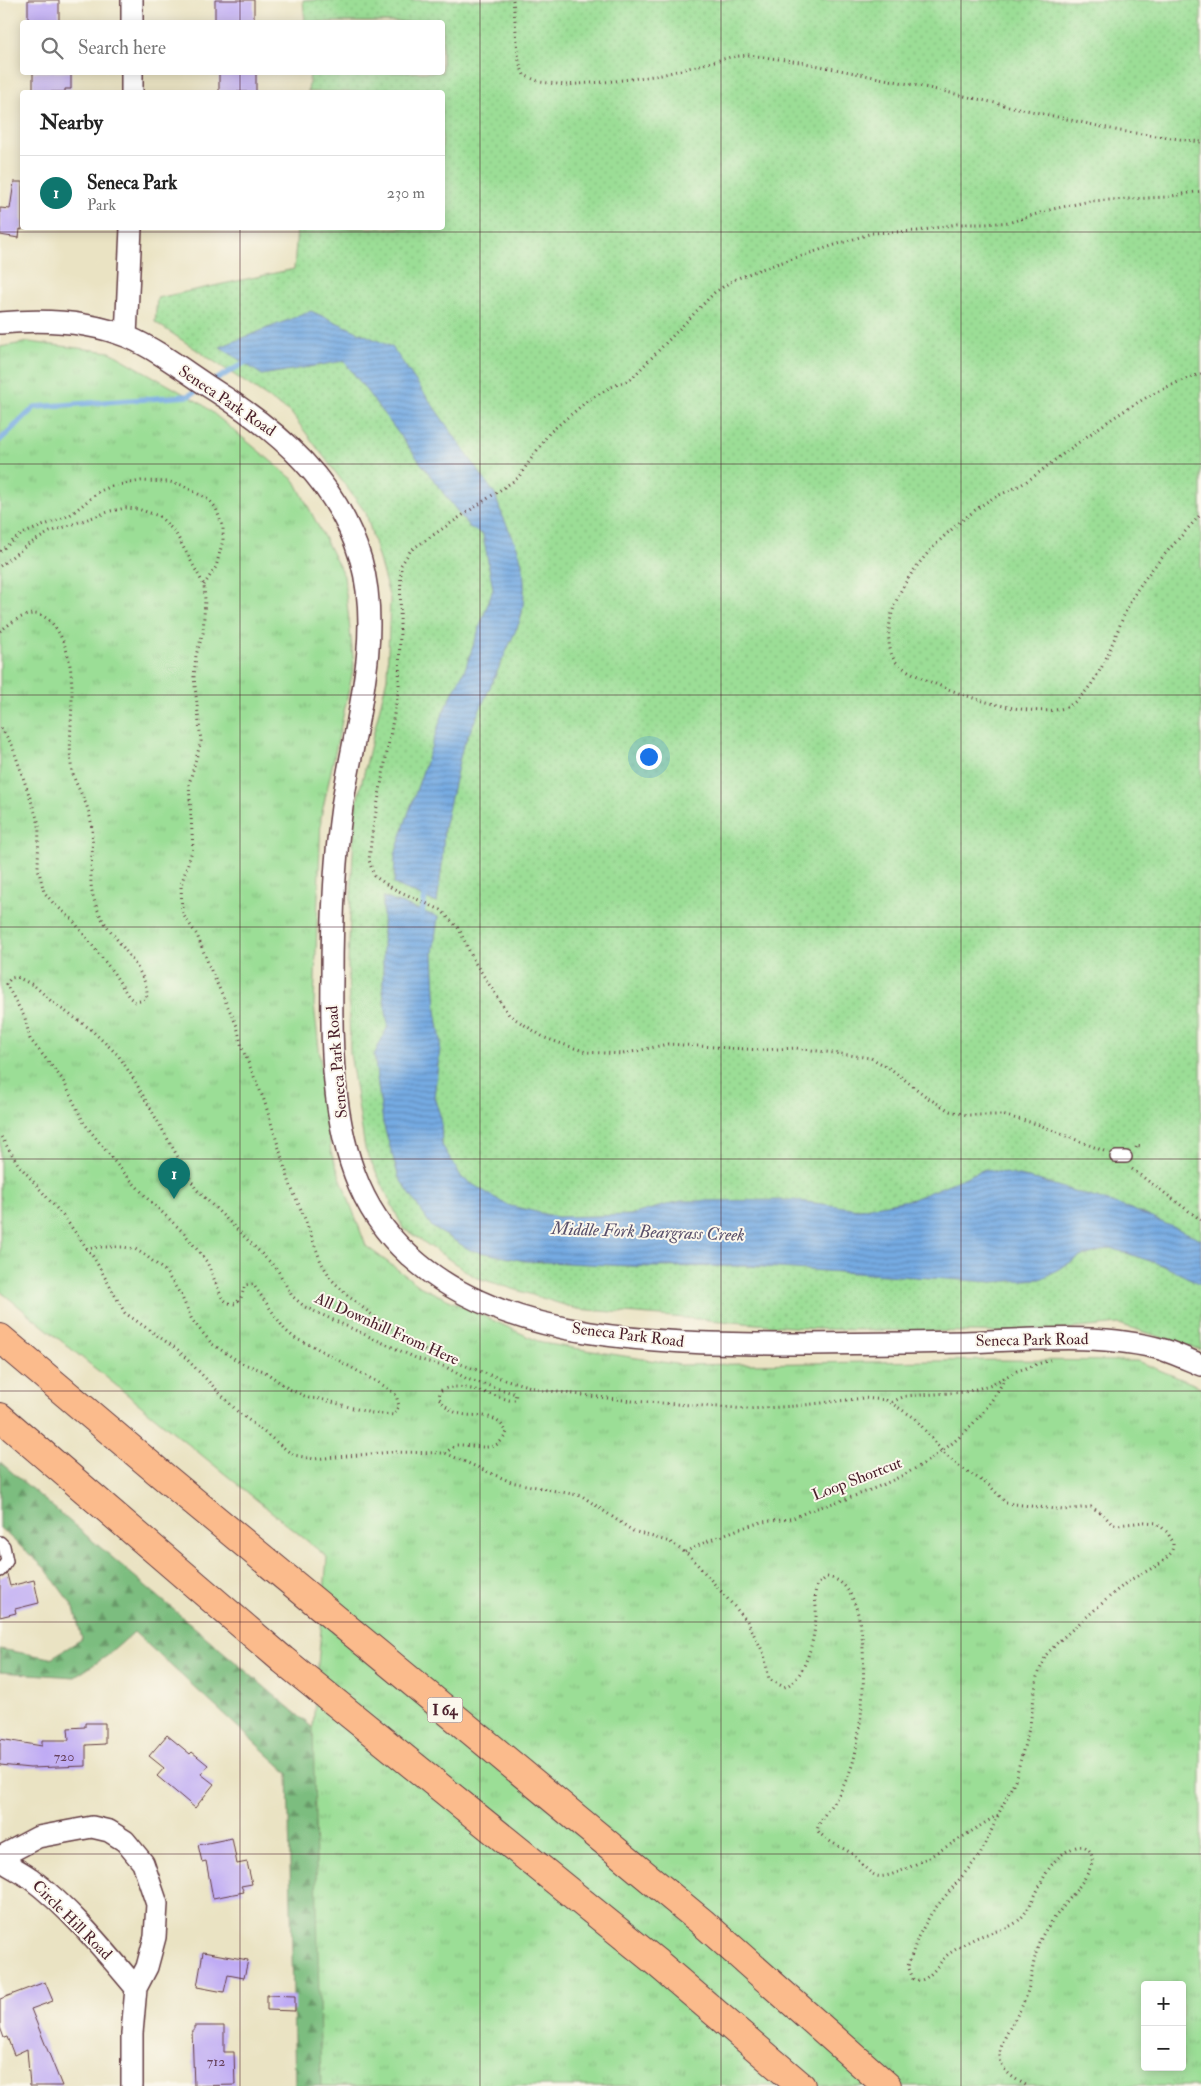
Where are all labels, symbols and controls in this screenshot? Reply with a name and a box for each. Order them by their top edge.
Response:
search box [20,20,445,75]
icon: search [38,34,66,62]
text: Search here [78,36,166,60]
text: Nearby [40,109,103,136]
text: Seneca Park [87,171,177,195]
text: 1 [53,183,59,203]
text: 230 m [387,183,425,203]
text: Park [87,195,116,215]
street label: Seneca Park Road [175,361,279,441]
your location [636,744,662,770]
street label: Seneca Park Road [322,1005,352,1119]
pin: 1 [158,1158,190,1199]
water label: Middle Fork Beargrass Creek [550,1217,745,1247]
street label: All Downhill From Here [311,1288,463,1370]
street label: Seneca Park Road [571,1318,685,1352]
street label: Seneca Park Road [975,1329,1089,1351]
street label: Loop Shortcut [809,1453,905,1506]
road number: I 64 [428,1698,462,1722]
house number: 720 [54,1748,74,1765]
street label: Circle Hill Road [28,1876,116,1964]
map controls [1141,1981,1186,2071]
button: + [1141,1981,1186,2026]
button: − [1141,2026,1186,2071]
house number: 712 [207,2053,225,2070]

